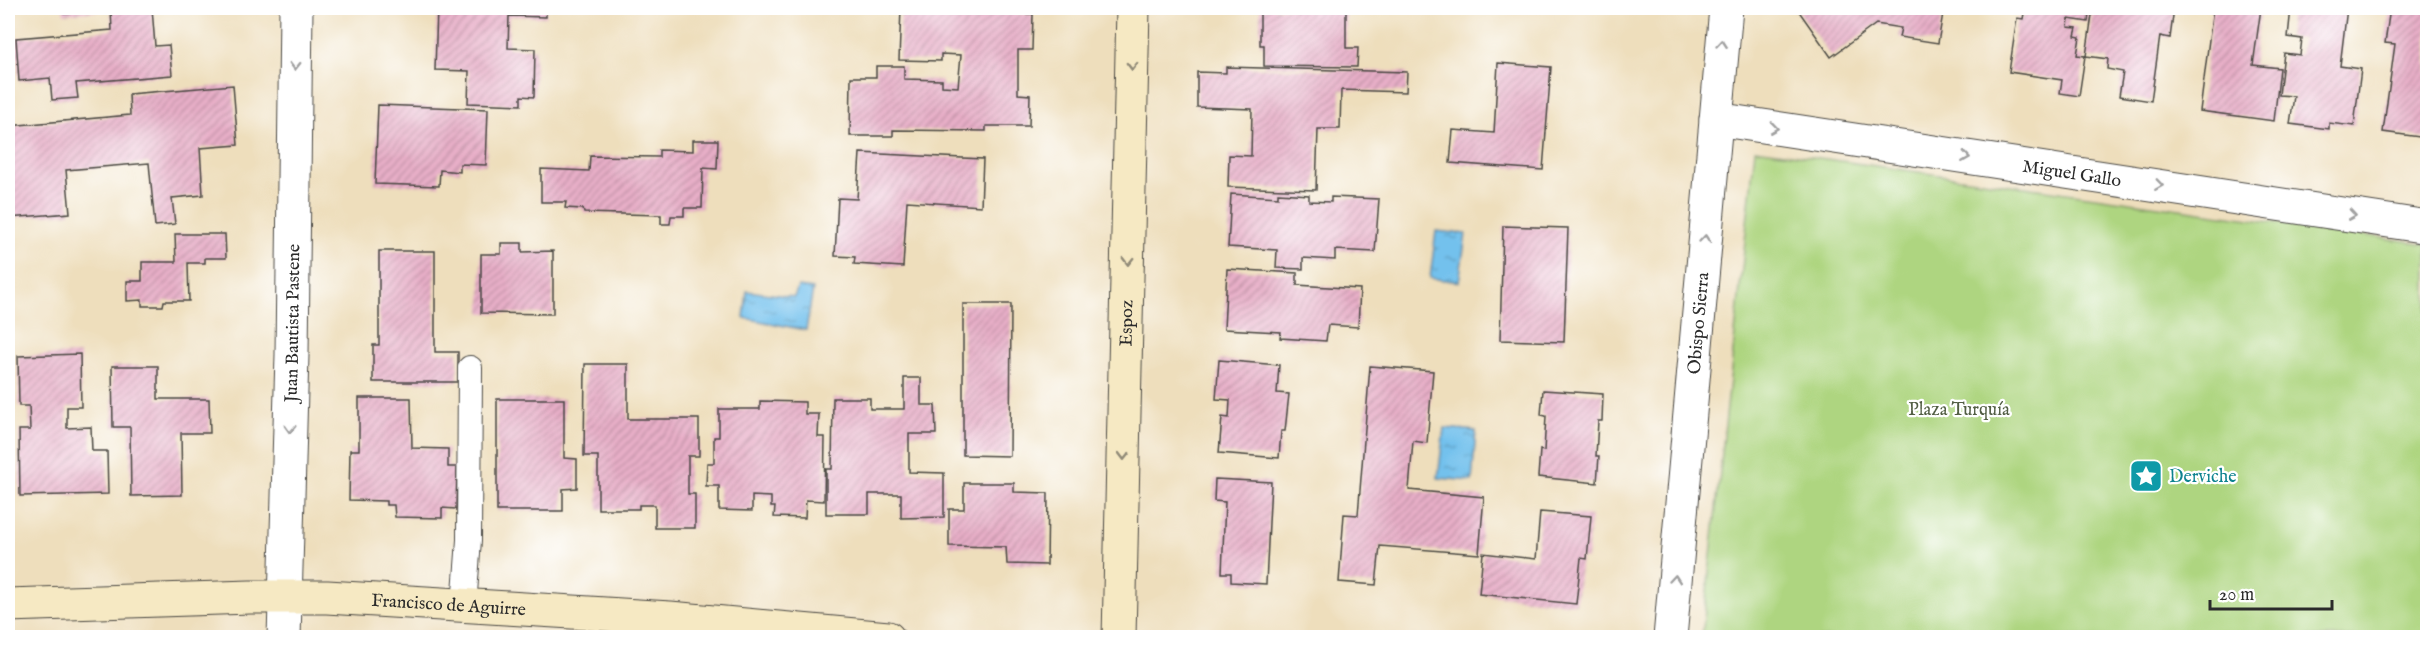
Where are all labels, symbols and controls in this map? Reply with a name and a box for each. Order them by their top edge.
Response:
one-way arrow [1716,40,1729,49]
one-way arrow [289,61,301,70]
one-way arrow [1126,61,1138,70]
one-way arrow [1769,121,1778,133]
one-way arrow [1962,150,1971,162]
street label: Miguel Gallo [2021,156,2123,193]
one-way arrow [2155,179,2164,191]
one-way arrow [2347,208,2357,221]
one-way arrow [1698,234,1711,243]
street label: Juan Bautista Pastene [281,244,306,405]
one-way arrow [1122,256,1134,265]
street label: Obispo Sierra [1683,271,1715,375]
street label: Espoz [1115,300,1140,347]
park label: Plaza Turquía [1908,399,2010,422]
one-way arrow [283,424,296,433]
one-way arrow [1117,451,1130,460]
place icon: Derviche [2128,458,2164,494]
place label: Derviche [2169,466,2237,489]
scale bar [2210,573,2332,611]
one-way arrow [1669,575,1682,584]
text: 20 m [2219,584,2254,607]
street label: Francisco de Aguirre [371,590,527,622]

